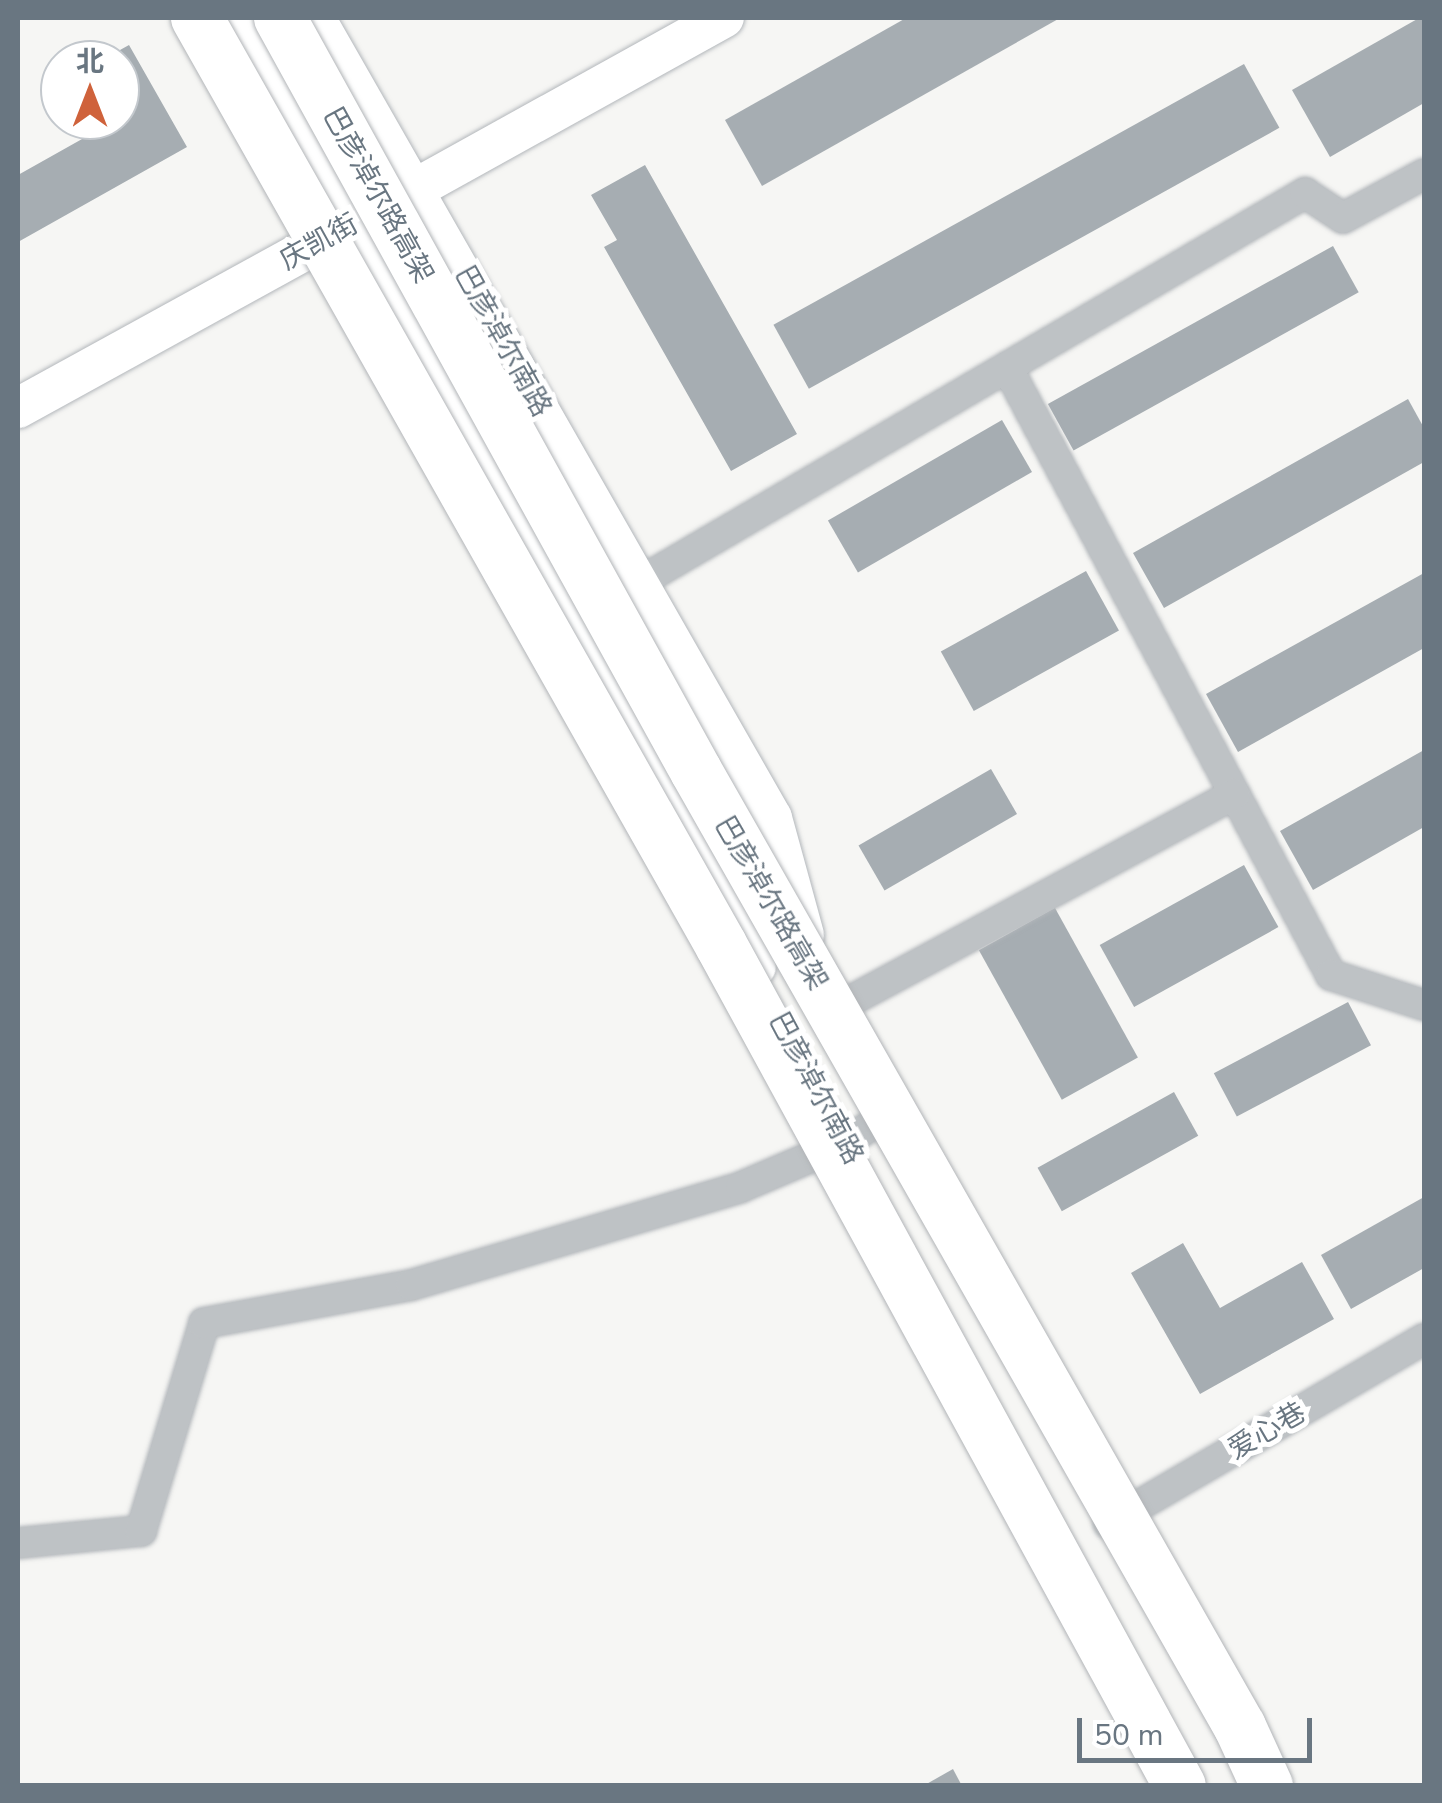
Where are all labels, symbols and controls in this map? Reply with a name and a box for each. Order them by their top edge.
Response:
north arrow [40,40,140,140]
text: 北 [76,43,104,81]
street label: 巴彦淖尔路高架 [316,101,440,289]
street label: 庆凯街 [274,207,364,277]
street label: 巴彦淖尔南路 [448,259,558,423]
street label: 巴彦淖尔路高架 [707,810,835,996]
street label: 巴彦淖尔南路 [762,1006,870,1170]
street label: 爱心巷 [1222,1395,1312,1467]
scale bar [1082,1698,1317,1760]
text: 50 m [1094,1715,1163,1756]

